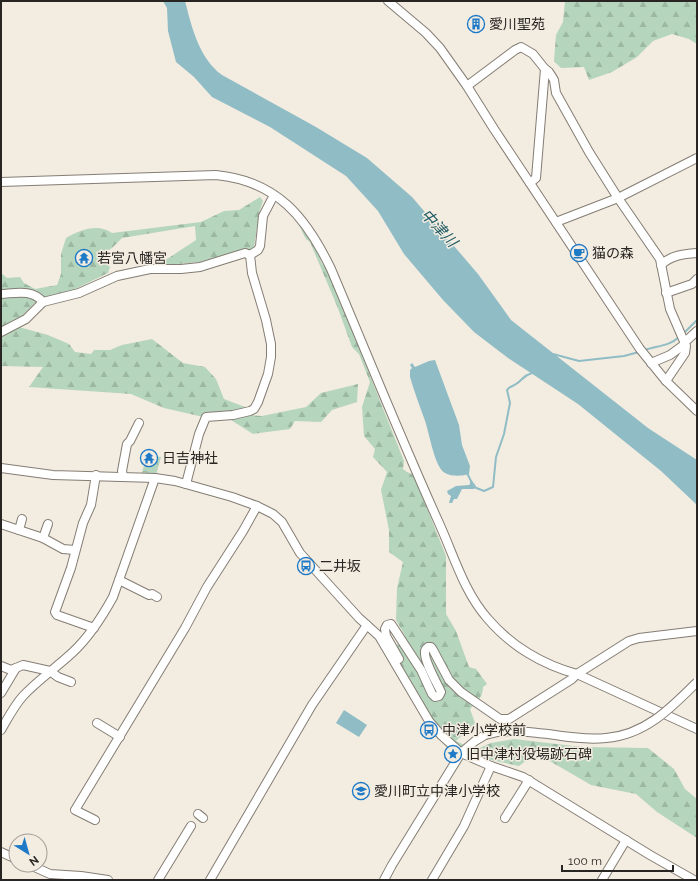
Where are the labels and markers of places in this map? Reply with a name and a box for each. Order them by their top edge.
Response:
building icon: 愛川聖苑 [466,14,486,34]
place label: 愛川聖苑 [489,16,545,32]
cafe icon: 猫の森 [569,243,589,263]
place label: 猫の森 [592,245,634,261]
temple icon: 若宮八幡宮 [74,248,94,268]
place label: 若宮八幡宮 [97,250,167,266]
temple icon: 日吉神社 [139,448,159,468]
place label: 日吉神社 [162,450,218,466]
bus stop icon: 二井坂 [296,556,316,576]
place label: 二井坂 [319,558,361,574]
bus stop icon: 中津小学校前 [419,720,439,740]
place label: 中津小学校前 [442,722,526,738]
place icon: 旧中津村役場跡石碑 [443,744,463,764]
place label: 旧中津村役場跡石碑 [466,746,592,762]
school or university icon: 愛川町立中津小学校 [351,781,371,801]
place label: 愛川町立中津小学校 [374,783,500,799]

